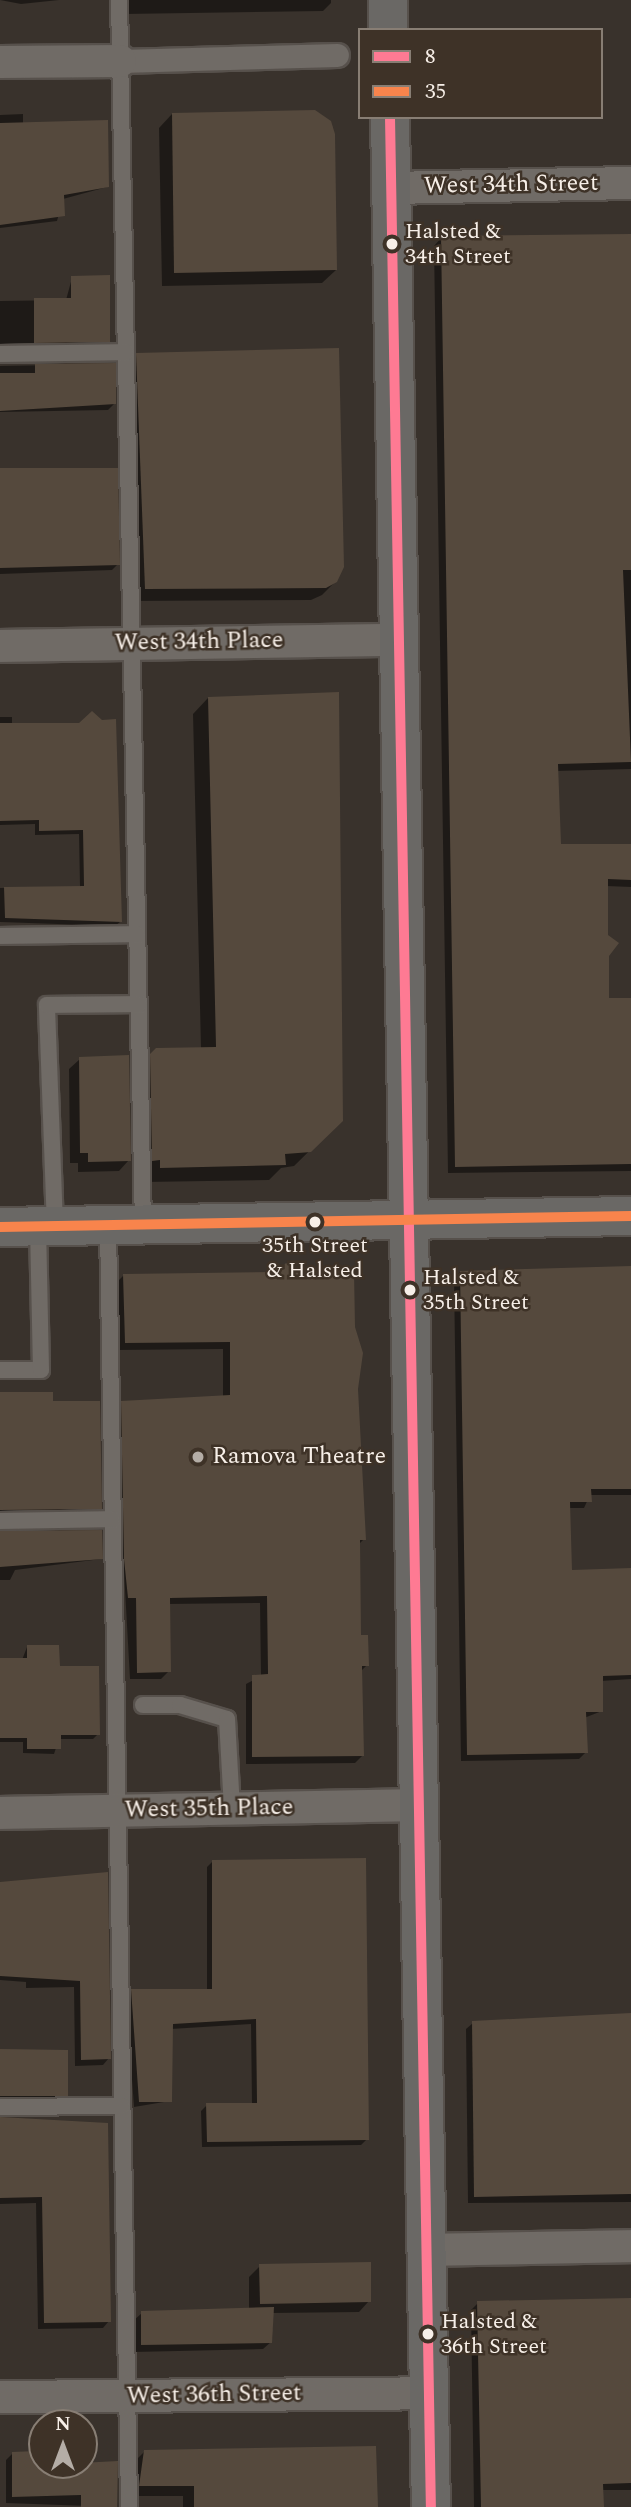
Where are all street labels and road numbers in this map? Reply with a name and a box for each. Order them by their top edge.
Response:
street label: West 34th Street [423,169,599,201]
street label: West 34th Place [114,626,284,658]
street label: West 35th Place [124,1793,294,1825]
street label: West 36th Street [126,2379,302,2411]

